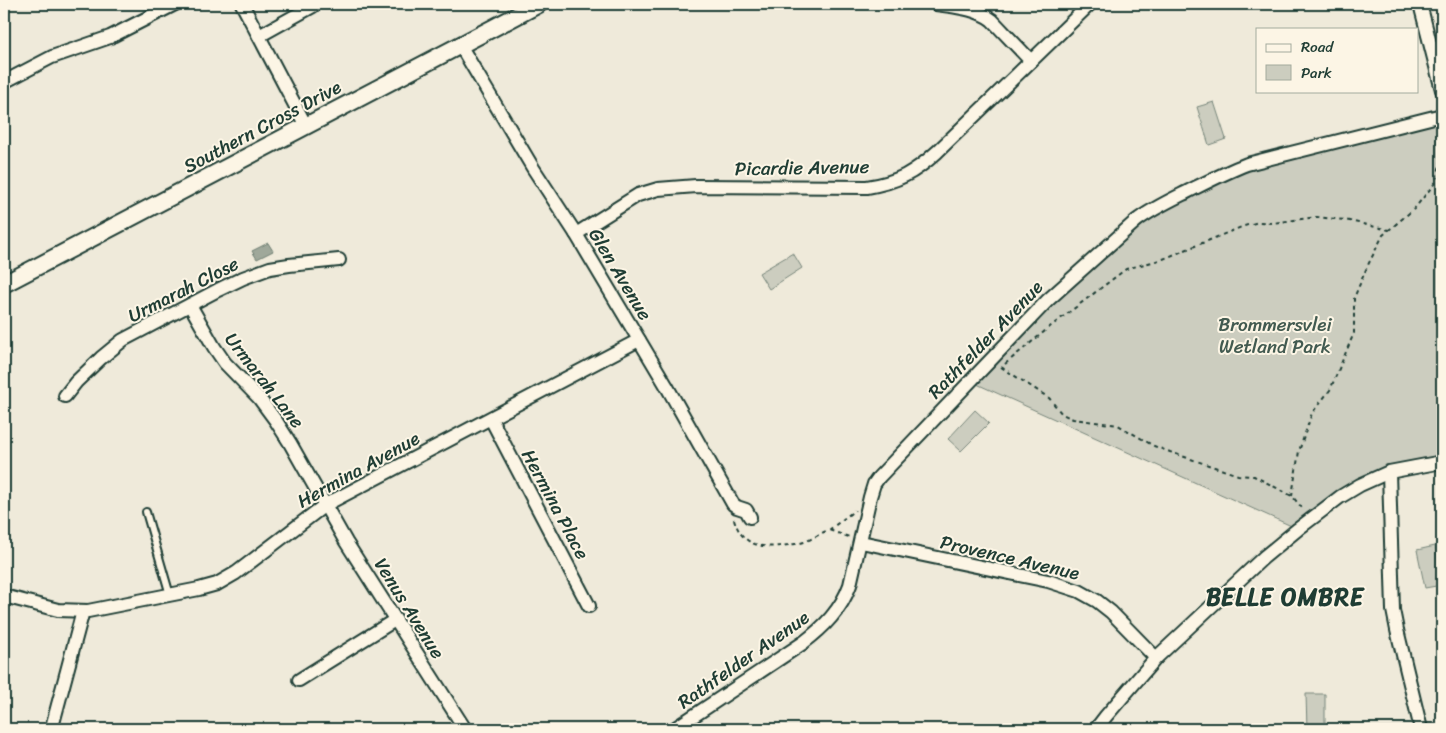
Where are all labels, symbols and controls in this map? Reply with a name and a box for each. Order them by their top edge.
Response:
legend [1256,28,1418,92]
text: Road [1301,34,1334,60]
text: Park [1301,60,1332,86]
street label: Southern Cross Drive [177,71,347,182]
street label: Picardie Avenue [734,150,870,185]
street label: Glen Avenue [580,221,661,327]
street label: Urmarah Close [122,247,245,332]
street label: Rathfelder Avenue [920,272,1051,407]
park label: Brommersvlei Wetland Park [1218,308,1333,363]
street label: Urmarah Lane [216,325,313,436]
street label: Hermina Avenue [291,422,426,517]
street label: Hermina Place [512,443,599,566]
street label: Provence Avenue [937,525,1083,590]
street label: Venus Avenue [365,551,454,666]
district label: BELLE OMBRE [1206,576,1365,618]
street label: Rathfelder Avenue [670,601,816,717]

